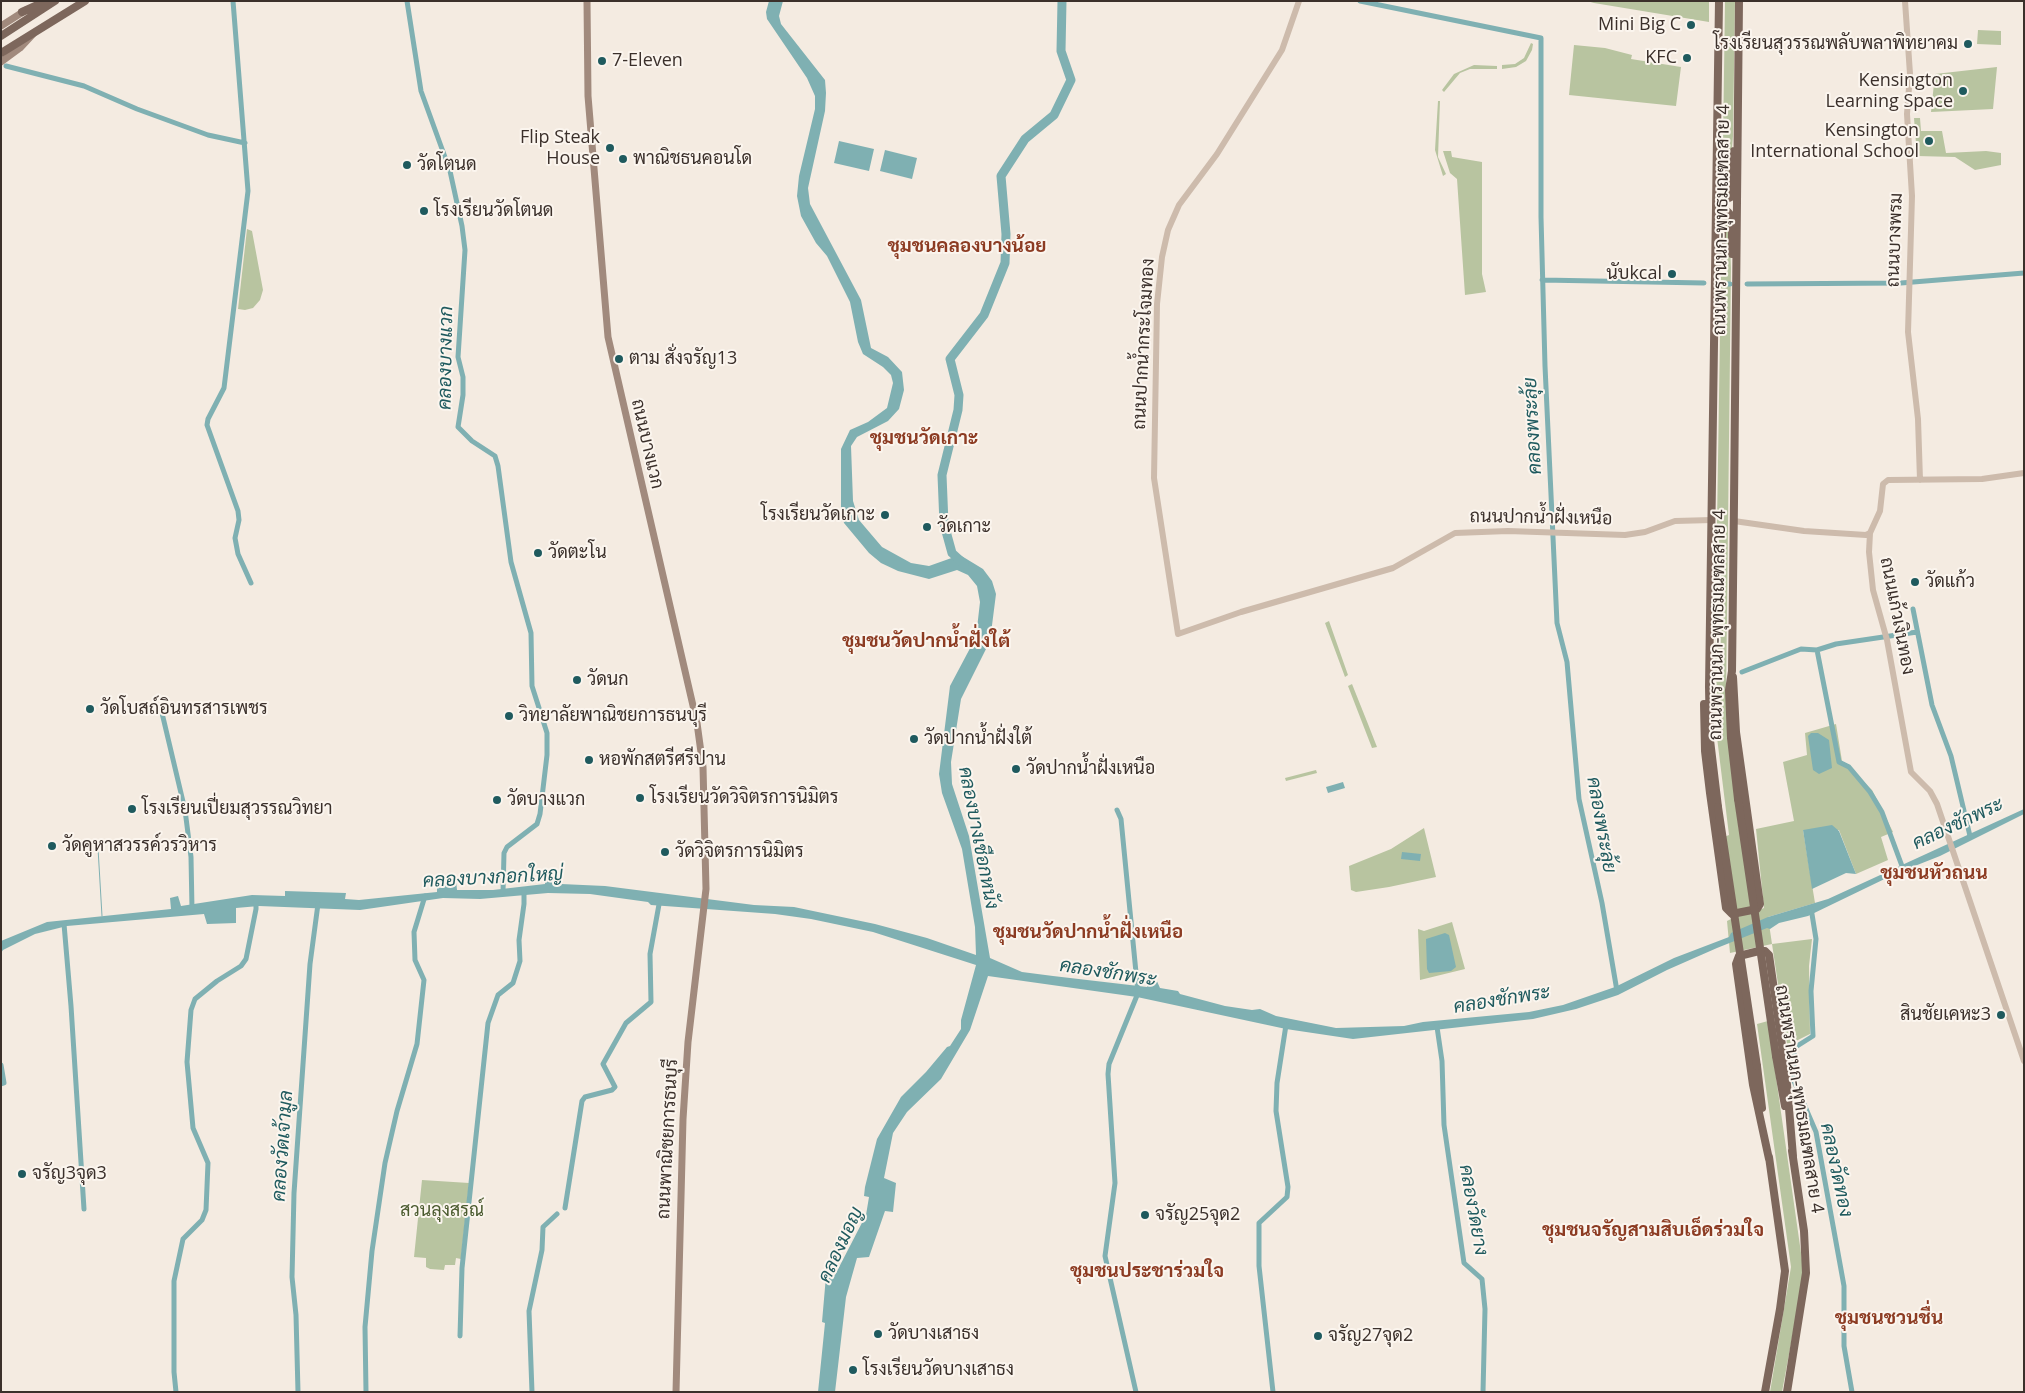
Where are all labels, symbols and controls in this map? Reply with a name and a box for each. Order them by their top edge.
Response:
place label: Mini Big C [1598,14,1681,36]
marker: Mini Big C [1685,19,1697,31]
place label: โรงเรียนสุวรรณพลับพลาพิทยาคม [1713,33,1958,55]
marker: โรงเรียนสุวรรณพลับพลาพิทยาคม [1962,38,1974,50]
place label: KFC [1645,47,1677,69]
place label: 7-Eleven [612,50,683,72]
marker: KFC [1681,52,1693,64]
marker: 7-Eleven [596,55,608,67]
place label: Kensington Learning Space [1825,70,1953,112]
marker: Kensington Learning Space [1957,85,1969,97]
street label: ถนนพรานนก-พุทธมณฑลสาย 4 [1709,104,1735,336]
place label: Kensington International School [1750,120,1919,162]
place label: Flip Steak House [520,127,600,170]
marker: Kensington International School [1923,135,1935,147]
marker: Flip Steak House [604,142,616,154]
place label: พาณิชธนคอนโด [633,148,752,170]
marker: พาณิชธนคอนโด [617,153,629,165]
place label: วัดโตนด [417,154,477,176]
marker: วัดโตนด [401,159,413,171]
street label: ถนนบางพรม [1883,192,1907,288]
place label: โรงเรียนวัดโตนด [434,200,554,222]
marker: โรงเรียนวัดโตนด [418,205,430,217]
district label: ชุมชนคลองบางน้อย [888,236,1046,258]
street label: ถนนปากน้ำกระโจมทอง [1129,258,1159,430]
place label: นับkcal [1606,263,1662,285]
marker: นับkcal [1666,268,1678,280]
water label: คลองบางแวก [434,306,458,410]
place label: ตาม สั่งจรัญ13 [629,348,737,370]
marker: ตาม สั่งจรัญ13 [613,353,625,365]
water label: คลองพระลุ้ย [1519,377,1547,475]
street label: ถนนบางแวก [626,397,668,491]
district label: ชุมชนวัดเกาะ [870,428,978,450]
place label: โรงเรียนวัดเกาะ [761,504,875,526]
street label: ถนนปากน้ำฝั่งเหนือ [1469,506,1613,530]
marker: โรงเรียนวัดเกาะ [879,509,891,521]
street label: ถนนพรานนก-พุทธมณฑลสาย 4 [1705,509,1731,741]
place label: วัดเกาะ [937,516,991,538]
marker: วัดเกาะ [921,521,933,533]
place label: วัดตะโน [548,542,607,564]
marker: วัดตะโน [532,547,544,559]
street label: ถนนแก้วเงินทอง [1875,555,1919,677]
place label: วัดแก้ว [1925,571,1975,593]
marker: วัดแก้ว [1909,576,1921,588]
district label: ชุมชนวัดปากน้ำฝั่งใต้ [842,631,1010,653]
place label: วัดนก [587,669,629,691]
marker: วัดนก [571,674,583,686]
place label: วัดโบสถ์อินทรสารเพชร [100,698,268,720]
marker: วัดโบสถ์อินทรสารเพชร [84,703,96,715]
place label: วิทยาลัยพาณิชยการธนบุรี [519,705,707,727]
marker: วิทยาลัยพาณิชยการธนบุรี [503,710,515,722]
place label: วัดปากน้ำฝั่งใต้ [924,728,1032,750]
marker: วัดปากน้ำฝั่งใต้ [908,733,920,745]
place label: หอพักสตรีศรีปาน [599,749,726,771]
marker: หอพักสตรีศรีปาน [583,754,595,766]
place label: วัดปากน้ำฝั่งเหนือ [1026,758,1155,780]
marker: วัดปากน้ำฝั่งเหนือ [1010,763,1022,775]
water label: คลองบางเชือกหนัง [953,765,1003,911]
water label: คลองพระลุ้ย [1581,775,1621,875]
place label: โรงเรียนวัดวิจิตรการนิมิตร [650,787,838,809]
place label: วัดบางแวก [507,789,585,811]
marker: โรงเรียนวัดวิจิตรการนิมิตร [634,792,646,804]
water label: คลองชักพระ [1909,793,2007,855]
marker: วัดบางแวก [491,794,503,806]
place label: โรงเรียนเปี่ยมสุวรรณวิทยา [142,798,333,820]
marker: โรงเรียนเปี่ยมสุวรรณวิทยา [126,803,138,815]
place label: วัดคูหาสวรรค์วรวิหาร [62,835,217,857]
marker: วัดคูหาสวรรค์วรวิหาร [46,840,58,852]
place label: วัดวิจิตรการนิมิตร [675,841,804,863]
marker: วัดวิจิตรการนิมิตร [659,846,671,858]
water label: คลองบางกอกใหญ่ [422,863,564,893]
district label: ชุมชนหัวถนน [1880,863,1988,885]
district label: ชุมชนวัดปากน้ำฝั่งเหนือ [993,922,1183,944]
water label: คลองชักพระ [1058,954,1158,992]
water label: คลองชักพระ [1452,981,1552,1019]
street label: ถนนพรานนก-พุทธมณฑลสาย 4 [1770,983,1828,1215]
place label: สินชัยเคหะ3 [1900,1004,1991,1026]
marker: สินชัยเคหะ3 [1995,1009,2007,1021]
street label: ถนนพาณิชยการธนบุรี [653,1058,683,1220]
water label: คลองวัดเจ้ามูล [268,1090,298,1202]
water label: คลองวัดทอง [1815,1121,1857,1219]
place label: จรัญ3จุด3 [32,1163,107,1185]
water label: คลองวัดยาง [1454,1163,1492,1257]
marker: จรัญ3จุด3 [16,1168,28,1180]
park label: สวนลุงสรณ์ [400,1200,484,1222]
water label: คลองมอญ [814,1204,868,1286]
place label: จรัญ25จุด2 [1155,1204,1240,1226]
marker: จรัญ25จุด2 [1139,1209,1151,1221]
district label: ชุมชนจรัญสามสิบเอ็ดร่วมใจ [1542,1220,1764,1242]
district label: ชุมชนประชาร่วมใจ [1070,1261,1224,1283]
district label: ชุมชนชวนชื่น [1835,1308,1943,1330]
place label: วัดบางเสาธง [888,1323,979,1345]
place label: จรัญ27จุด2 [1328,1325,1413,1347]
marker: วัดบางเสาธง [872,1328,884,1340]
marker: จรัญ27จุด2 [1312,1330,1324,1342]
place label: โรงเรียนวัดบางเสาธง [863,1359,1014,1381]
marker: โรงเรียนวัดบางเสาธง [847,1364,859,1376]

